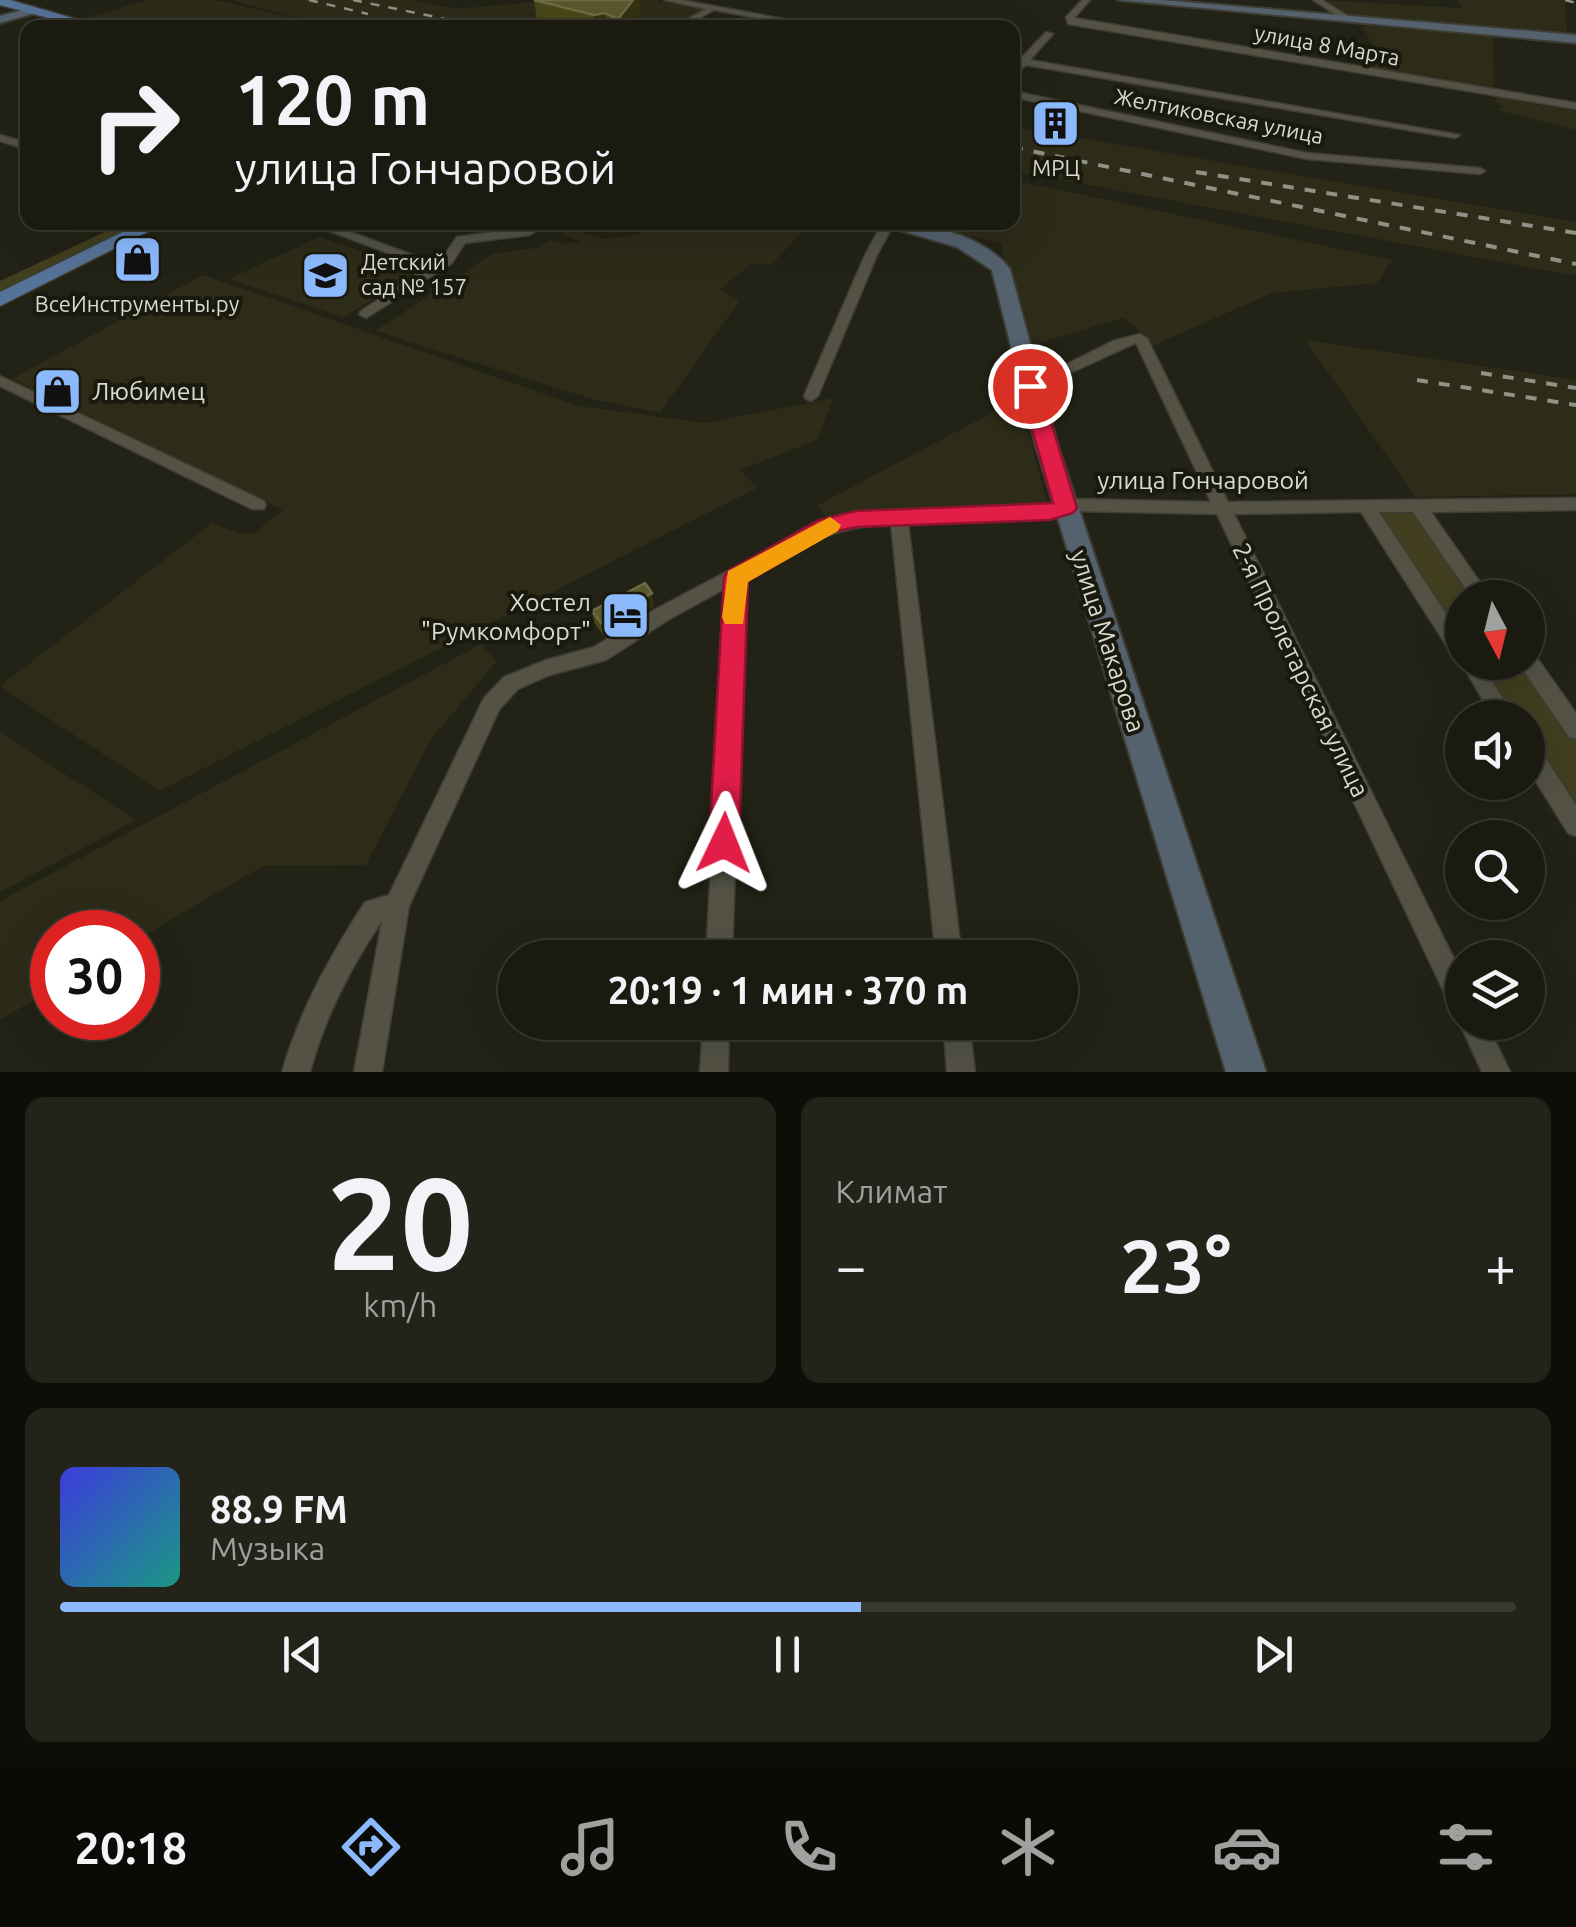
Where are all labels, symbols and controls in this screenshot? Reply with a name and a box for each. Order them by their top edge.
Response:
street label: улица 8 Марта [1252,19,1402,70]
icon: right [70,60,200,190]
text: 120 m [235,60,430,138]
street label: Желтиковская улица [1112,83,1326,148]
building icon: МРЦ [1030,98,1082,150]
text: улица Гончаровой [235,142,616,193]
place label: МРЦ [1032,155,1080,180]
shop icon: ВсеИнструменты.ру [111,234,163,286]
school or university icon: Детский сад № 157 [300,249,352,301]
place label: Детский сад № 157 [361,249,467,299]
place label: ВсеИнструменты.ру [35,291,240,316]
pin [988,344,1073,429]
icon: arrive [1003,359,1058,414]
shop icon: Любимец [31,365,83,417]
place label: Любимец [92,377,205,405]
street label: улица Гончаровой [1097,466,1309,494]
street label: 2-я Пролетарская улица [1227,539,1375,801]
street label: улица Макарова [1065,546,1151,736]
north arrow [1445,580,1545,680]
map controls [1445,580,1545,1040]
place label: Хостел "Румкомфорт" [421,588,591,645]
hotel icon: Хостел "Румкомфорт" [600,590,652,642]
button: sound [1445,700,1545,800]
position arrow [672,791,776,895]
button: search [1445,820,1545,920]
speed limit sign: 30 [30,910,160,1040]
button: layers [1445,940,1545,1040]
text: 20:19 · 1 мин · 370 m [608,969,968,1011]
text: 20 [327,1149,474,1295]
text: Климат [836,1173,947,1209]
text: 23° [1120,1223,1231,1307]
text: − [836,1235,867,1296]
text: + [1485,1235,1516,1296]
text: km/h [363,1287,437,1323]
text: 88.9 FM [210,1488,348,1530]
text: Музыка [210,1530,325,1566]
icon: previous [275,1627,330,1682]
icon: pause [760,1627,815,1682]
icon: next [1246,1627,1301,1682]
icon: directions [336,1812,406,1882]
icon: music [555,1812,625,1882]
icon: phone [774,1812,844,1882]
icon: climate [993,1812,1063,1882]
icon: car [1212,1812,1282,1882]
icon: filters [1431,1812,1501,1882]
text: 20:18 [75,1822,187,1873]

